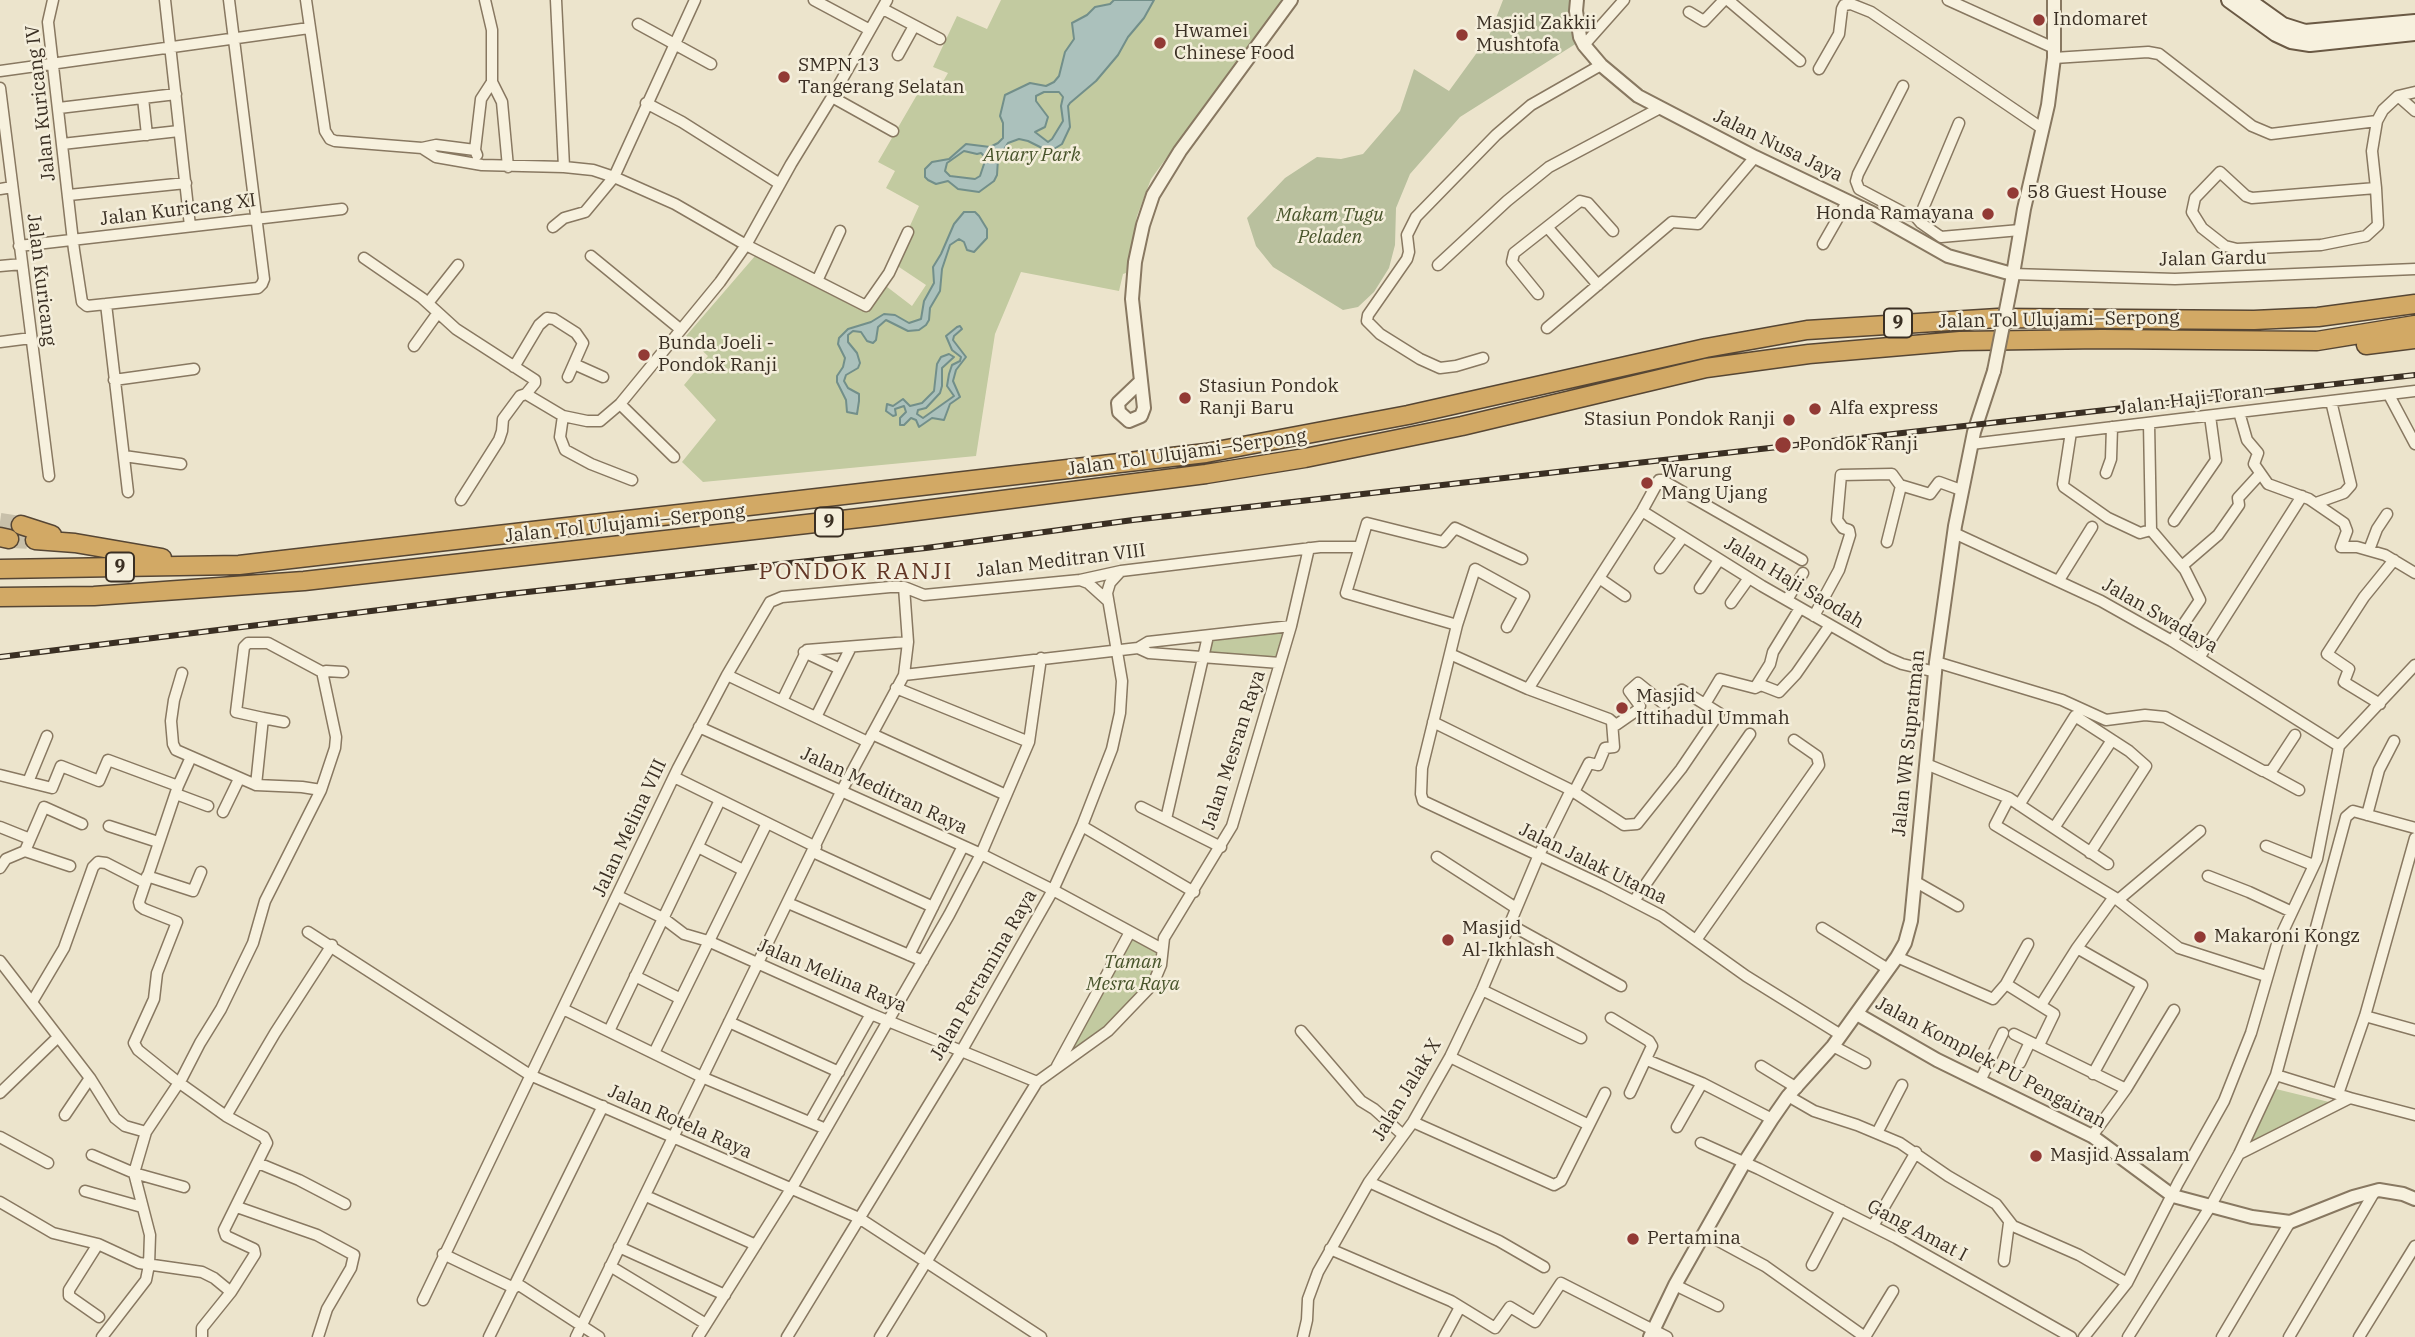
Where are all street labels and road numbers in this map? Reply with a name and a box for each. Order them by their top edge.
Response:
street label: Jalan Kuricang IV [21,24,61,182]
street label: Jalan Nusa Jaya [1710,105,1846,187]
street label: Jalan Kuricang XI [99,189,257,231]
street label: Jalan Kuricang [22,212,60,348]
street label: Jalan Gardu [2159,247,2267,271]
street label: Jalan Tol Ulujami–Serpong [1938,306,2180,334]
road number: 9 [1884,309,1912,338]
street label: Jalan Haji Toran [2117,380,2265,420]
street label: Jalan Tol Ulujami–Serpong [1066,425,1308,481]
street label: Jalan Tol Ulujami–Serpong [504,500,746,548]
road number: 9 [815,508,843,536]
street label: Jalan Haji Saodah [1720,532,1868,634]
street label: Jalan Meditran VIII [975,539,1147,583]
road number: 9 [106,552,134,582]
street label: Jalan Swadaya [2098,574,2222,658]
street label: Jalan WR Supratman [1888,648,1930,838]
street label: Jalan Mesran Raya [1197,667,1271,833]
street label: Jalan Meditran Raya [797,742,971,840]
street label: Jalan Melina VIII [588,756,672,900]
street label: Jalan Jalak Utama [1515,818,1671,910]
street label: Jalan Pertamina Raya [926,886,1042,1064]
street label: Jalan Melina Raya [754,934,910,1018]
street label: Jalan Komplek PU Pengairan [1872,992,2110,1134]
street label: Jalan Jalak X [1368,1035,1446,1145]
street label: Jalan Rotela Raya [604,1080,756,1164]
street label: Gang Amat I [1863,1195,1971,1267]

